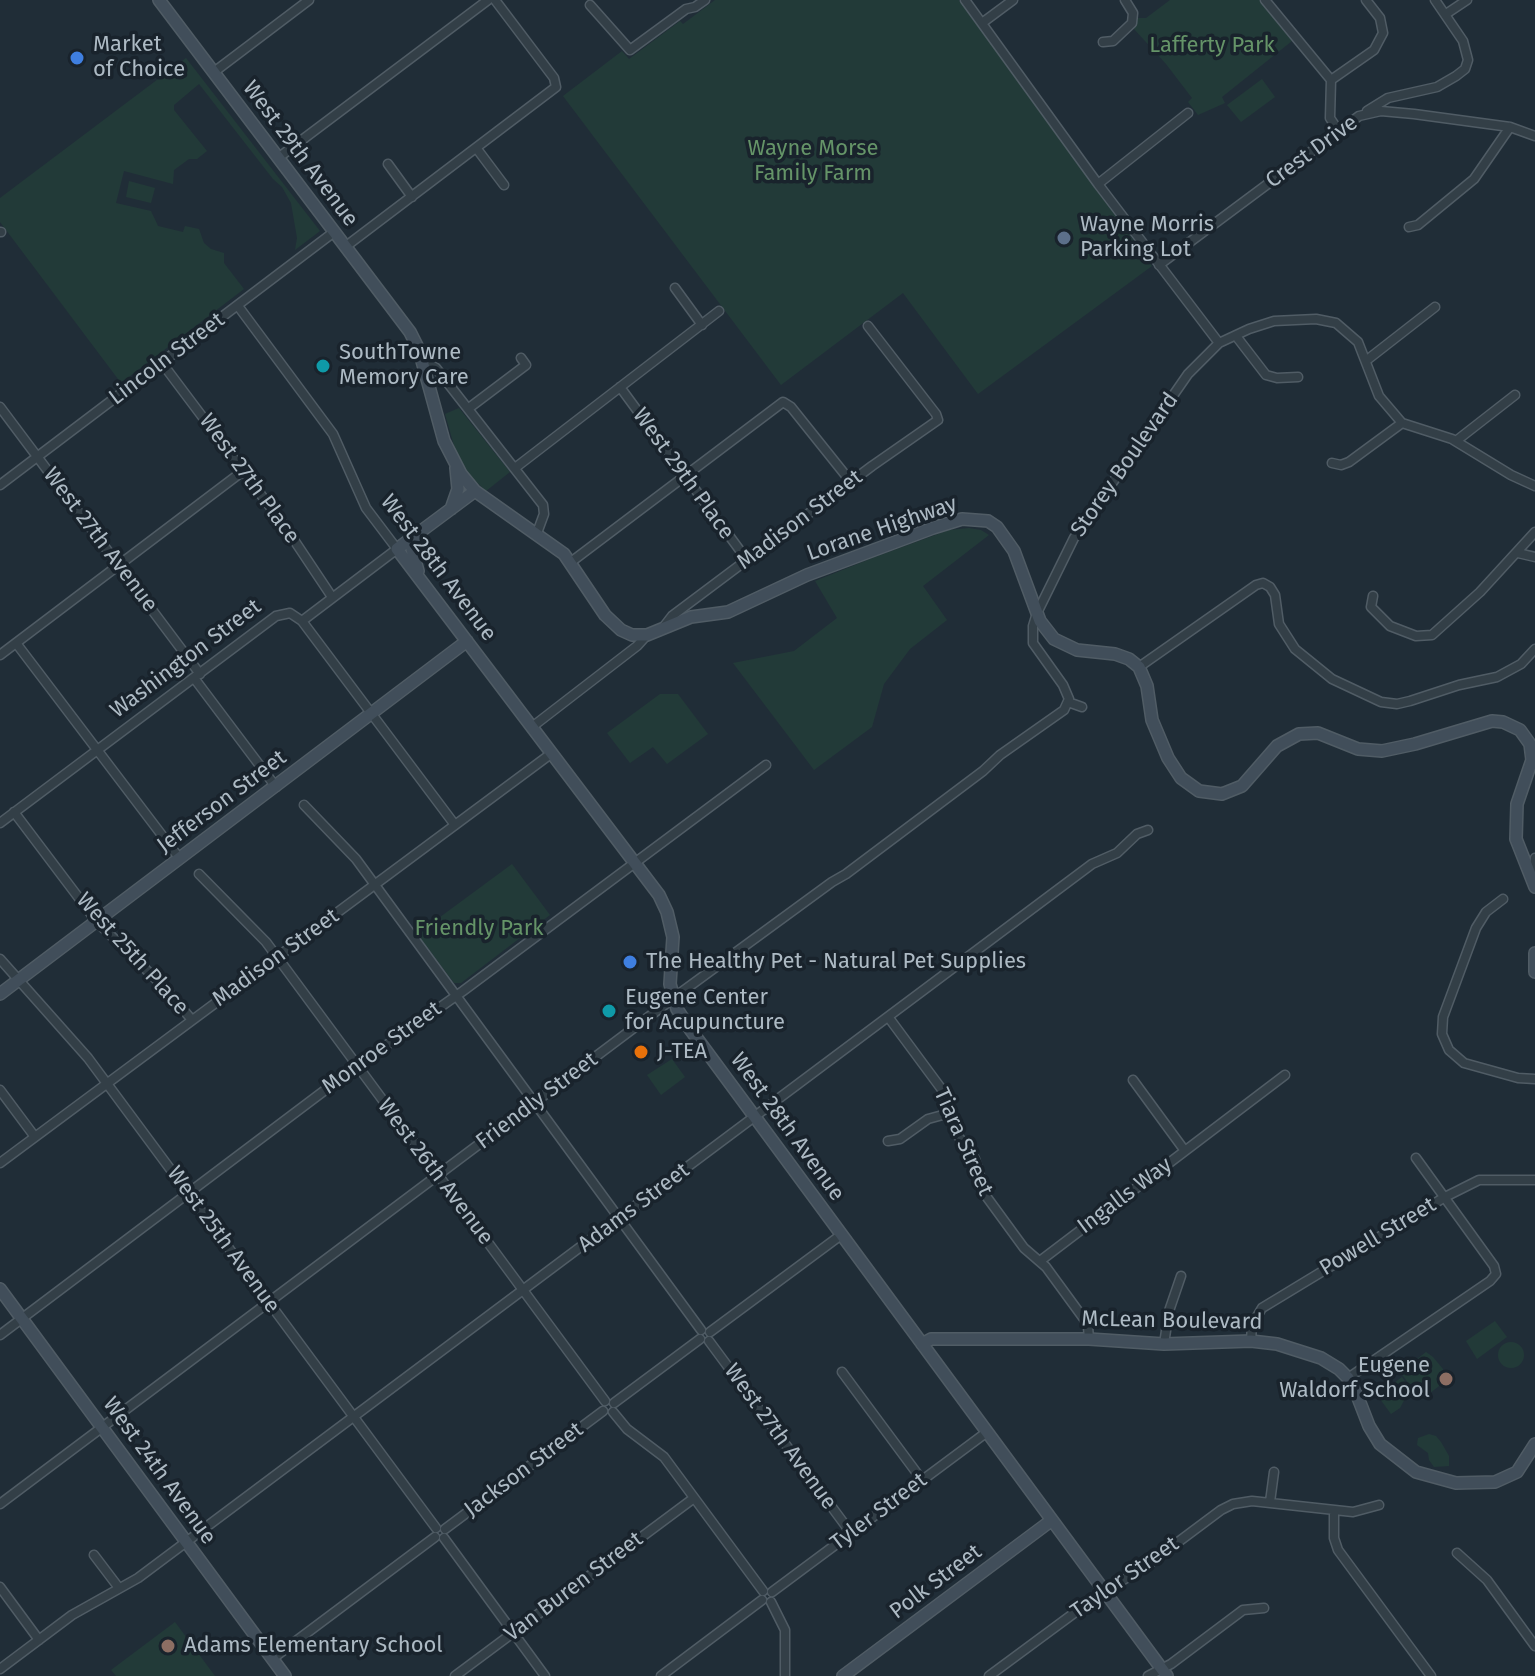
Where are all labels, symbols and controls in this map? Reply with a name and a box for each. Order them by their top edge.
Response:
place label: Market of Choice [93,32,185,84]
park label: Lafferty Park [1149,33,1275,59]
marker: Market of Choice [68,49,86,67]
street label: West 29th Avenue [237,76,363,232]
street label: Crest Drive [1261,110,1363,194]
park label: Wayne Morse Family Farm [747,136,879,188]
place label: Wayne Morris Parking Lot [1080,212,1214,264]
marker: Wayne Morris Parking Lot [1055,229,1073,247]
street label: Lincoln Street [104,307,230,411]
place label: SouthTowne Memory Care [339,340,469,392]
marker: SouthTowne Memory Care [314,357,332,375]
street label: Storey Boulevard [1066,388,1184,542]
street label: West 29th Place [627,403,739,545]
street label: West 27th Place [193,409,305,549]
street label: West 27th Avenue [37,463,163,617]
street label: Madison Street [732,464,868,576]
street label: West 28th Avenue [374,490,502,646]
street label: Lorane Highway [803,491,961,567]
street label: Washington Street [105,594,267,724]
street label: Jefferson Street [152,745,292,859]
street label: West 25th Place [70,887,194,1021]
street label: Madison Street [208,903,344,1013]
park label: Friendly Park [415,916,543,942]
place label: The Healthy Pet - Natural Pet Supplies [646,949,1026,975]
marker: The Healthy Pet - Natural Pet Supplies [621,953,639,971]
place label: Eugene Center for Acupuncture [625,985,785,1036]
street label: Monroe Street [317,996,447,1100]
marker: Eugene Center for Acupuncture [600,1002,618,1020]
place label: J-TEA [657,1039,707,1065]
marker: J-TEA [632,1043,650,1061]
street label: Friendly Street [471,1047,603,1155]
street label: West 28th Avenue [724,1048,850,1206]
street label: Tiara Street [928,1084,998,1200]
street label: West 26th Avenue [371,1094,499,1250]
street label: Ingalls Way [1073,1152,1177,1240]
street label: Adams Street [573,1158,695,1258]
street label: West 25th Avenue [161,1161,285,1319]
street label: Powell Street [1315,1192,1441,1282]
street label: McLean Boulevard [1081,1306,1263,1336]
place label: Eugene Waldorf School [1279,1353,1430,1404]
street label: West 27th Avenue [718,1359,842,1515]
marker: Eugene Waldorf School [1437,1370,1455,1388]
street label: West 24th Avenue [97,1392,221,1550]
street label: Jackson Street [459,1417,589,1523]
street label: Tyler Street [826,1467,932,1557]
street label: Van Buren Street [500,1526,648,1648]
street label: Taylor Street [1066,1531,1184,1625]
street label: Polk Street [885,1539,987,1625]
place label: Adams Elementary School [184,1633,443,1659]
marker: Adams Elementary School [159,1637,177,1655]

